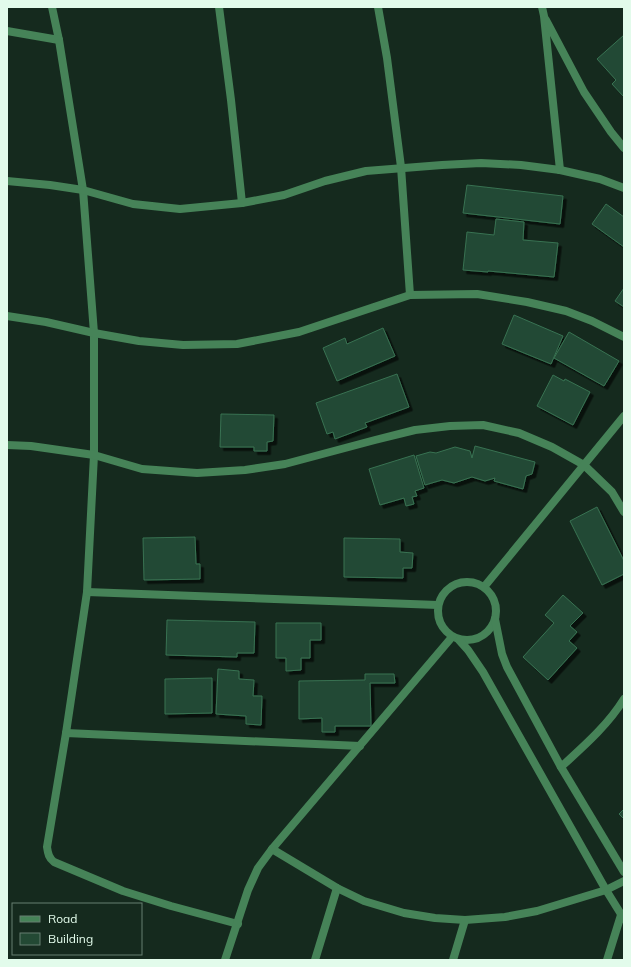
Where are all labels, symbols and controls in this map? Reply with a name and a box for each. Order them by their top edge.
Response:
legend [12,903,142,955]
text: Road [48,911,77,926]
text: Building [48,931,93,946]

